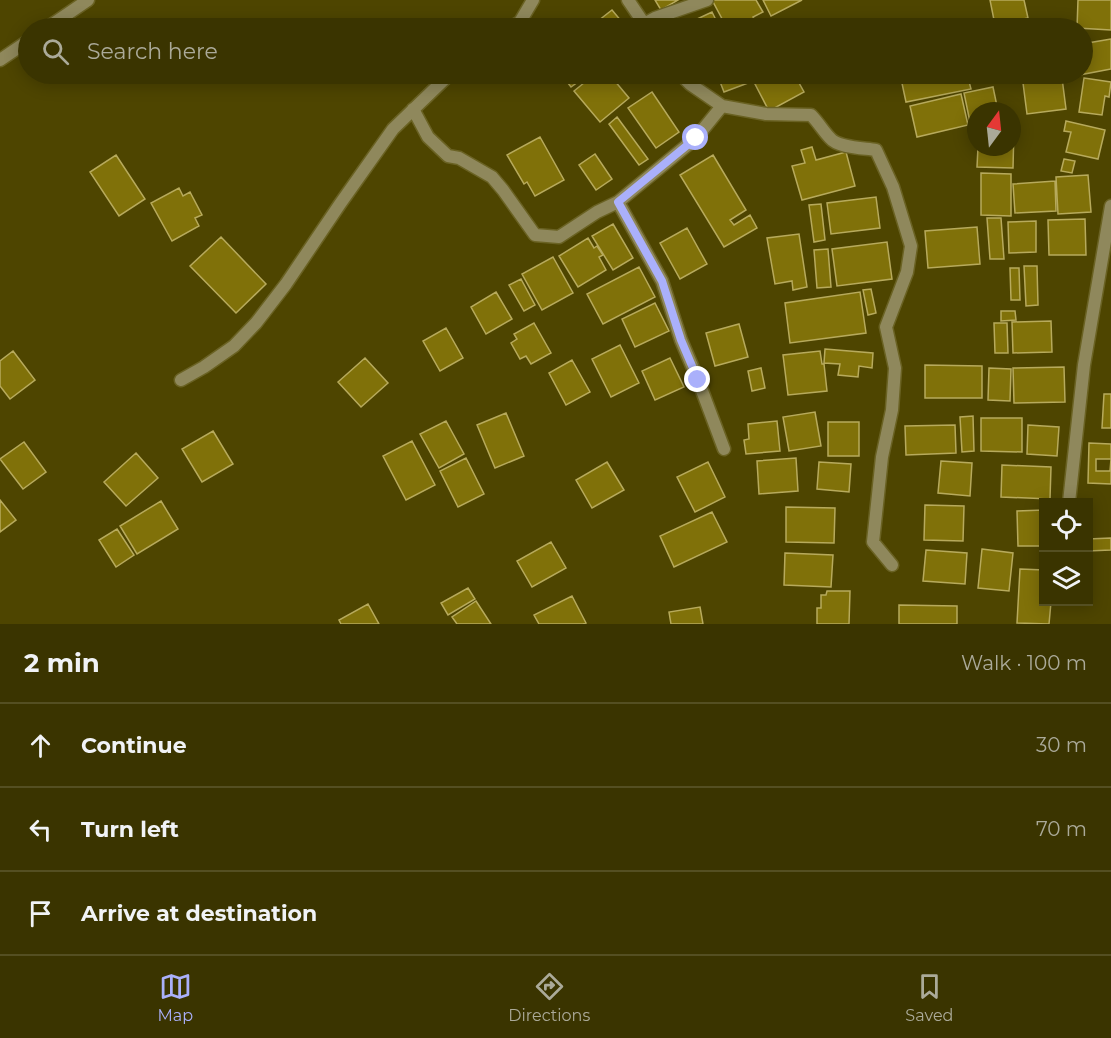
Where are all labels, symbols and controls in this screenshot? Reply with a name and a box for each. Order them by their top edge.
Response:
search box [18,18,1093,84]
icon: search [39,35,72,68]
text: Search here [87,38,218,65]
north arrow [967,102,1021,156]
route start [682,124,708,150]
route end [684,366,710,392]
map controls [1039,498,1093,606]
button: locate [1039,498,1093,552]
button: layers [1039,552,1093,606]
text: 2 min [24,647,100,679]
text: Walk · 100 m [961,651,1087,675]
icon: ahead [24,729,57,762]
text: Continue [81,732,187,759]
text: 30 m [1036,733,1087,757]
icon: left [24,813,57,846]
text: Turn left [81,816,179,843]
text: 70 m [1036,817,1087,841]
icon: arrive [24,897,57,930]
text: Arrive at destination [81,900,317,927]
tab: Map [158,970,193,1025]
tab: Directions [508,970,590,1025]
tab: Saved [905,970,953,1025]

